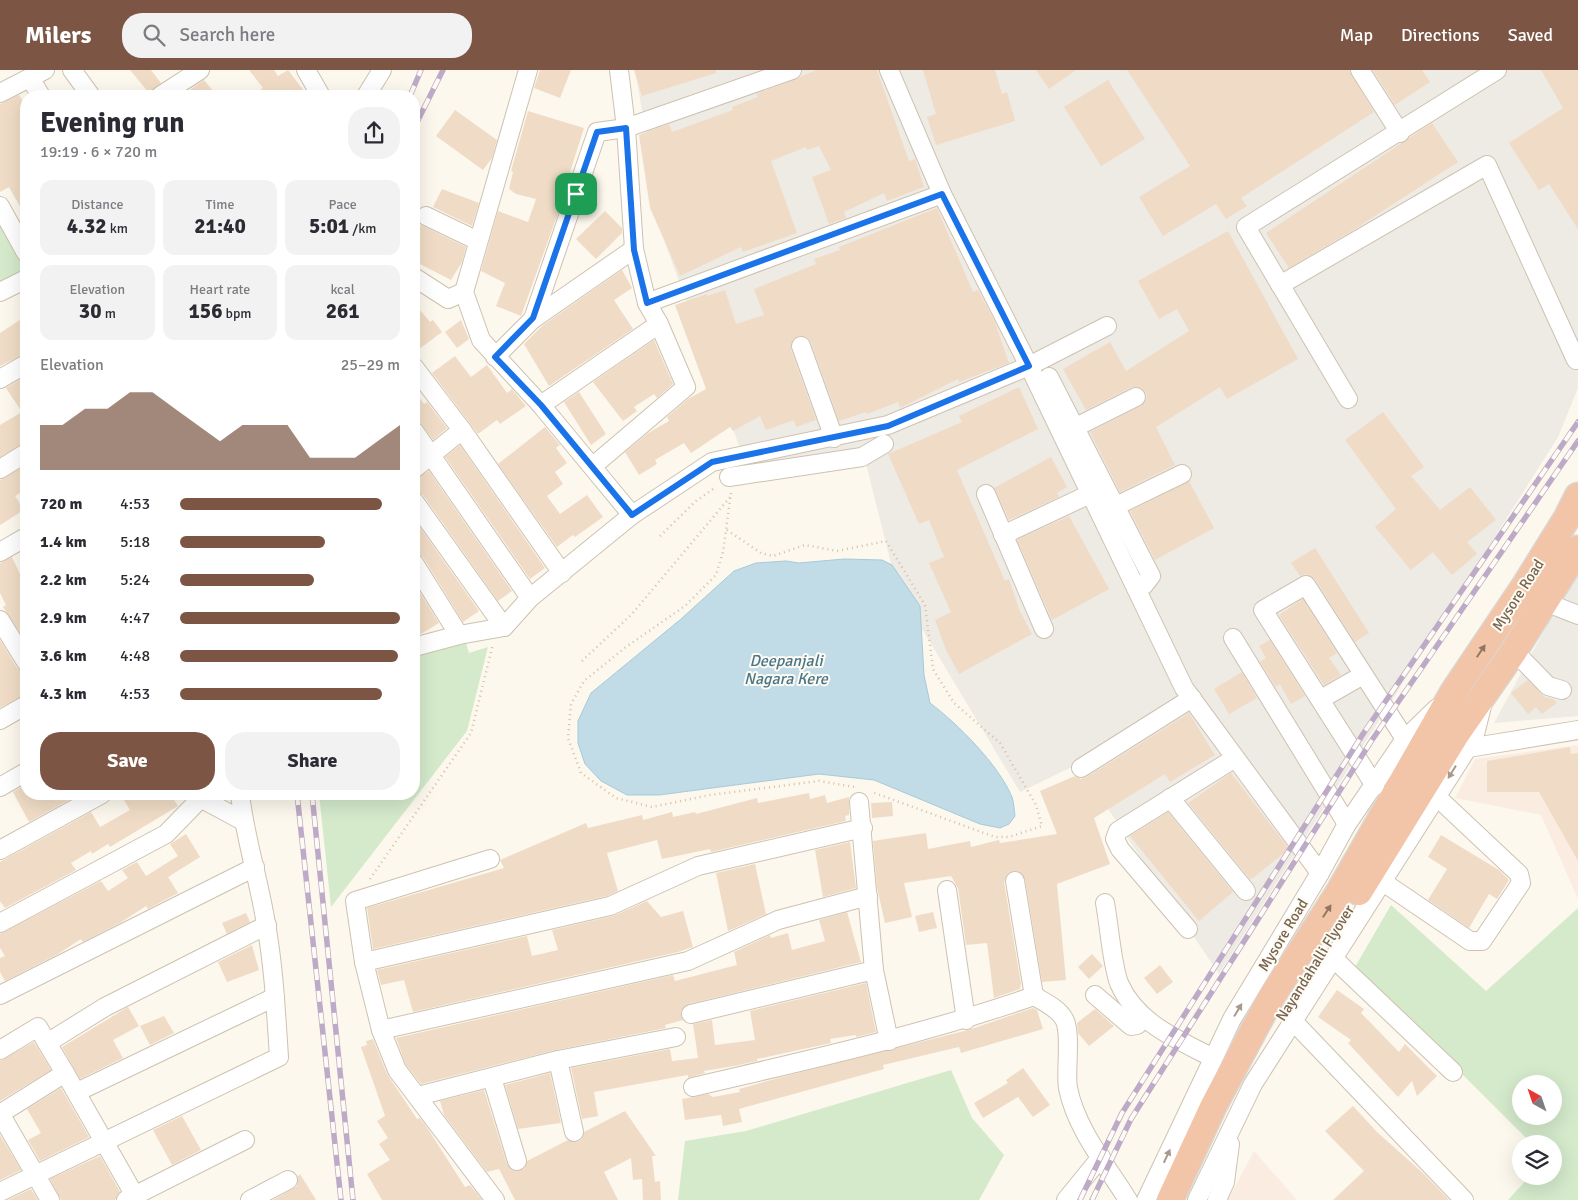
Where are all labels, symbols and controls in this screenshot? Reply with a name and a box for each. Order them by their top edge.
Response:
search box [122,13,472,58]
text: Milers [25,20,92,50]
icon: search [140,21,168,49]
text: Search here [180,23,275,47]
text: Map [1340,24,1373,46]
text: Directions [1401,24,1480,46]
text: Saved [1508,24,1553,46]
text: Evening run [40,106,185,140]
button: share [348,107,400,159]
text: 19:19 · 6 × 720 m [40,142,157,162]
pin [555,173,597,215]
icon: arrive [562,180,590,208]
text: Distance [71,196,123,213]
text: Time [206,196,234,213]
text: Pace [329,196,357,213]
text: 4.32 [67,213,107,239]
text: 21:40 [194,213,246,239]
text: 5:01 [309,213,349,239]
text: km [107,220,128,237]
text: /km [349,220,376,237]
text: Elevation [69,281,125,298]
text: Heart rate [190,281,250,298]
text: kcal [330,281,355,298]
text: 30 [79,298,102,324]
text: 156 [188,298,222,324]
text: 261 [326,298,360,324]
text: m [102,305,116,322]
text: bpm [222,305,252,322]
text: Elevation [40,355,104,375]
text: 25–29 m [341,355,400,375]
text: 720 m [40,494,82,514]
text: 4:53 [120,494,150,514]
text: 1.4 km [40,532,87,552]
text: 5:18 [120,532,150,552]
street label: Mysore Road [1488,556,1548,634]
text: 2.2 km [40,570,87,590]
text: 5:24 [120,570,150,590]
text: 2.9 km [40,608,87,628]
text: 4:47 [120,608,150,628]
one-way arrow [1477,644,1486,657]
text: 3.6 km [40,646,87,666]
text: 4:48 [120,646,150,666]
water label: Deepanjali Nagara Kere [744,651,829,689]
text: 4.3 km [40,684,87,704]
text: 4:53 [120,684,150,704]
button: Save [40,732,215,790]
button: Share [225,732,400,790]
one-way arrow [1448,766,1457,779]
street label: Mysore Road [1254,895,1312,975]
street label: Nayandahalli Flyover [1272,901,1358,1024]
one-way arrow [1322,904,1332,917]
one-way arrow [1233,1003,1242,1016]
north arrow [1512,1075,1562,1125]
map controls [1512,1075,1562,1185]
button: layers [1512,1135,1562,1185]
one-way arrow [1163,1149,1171,1163]

